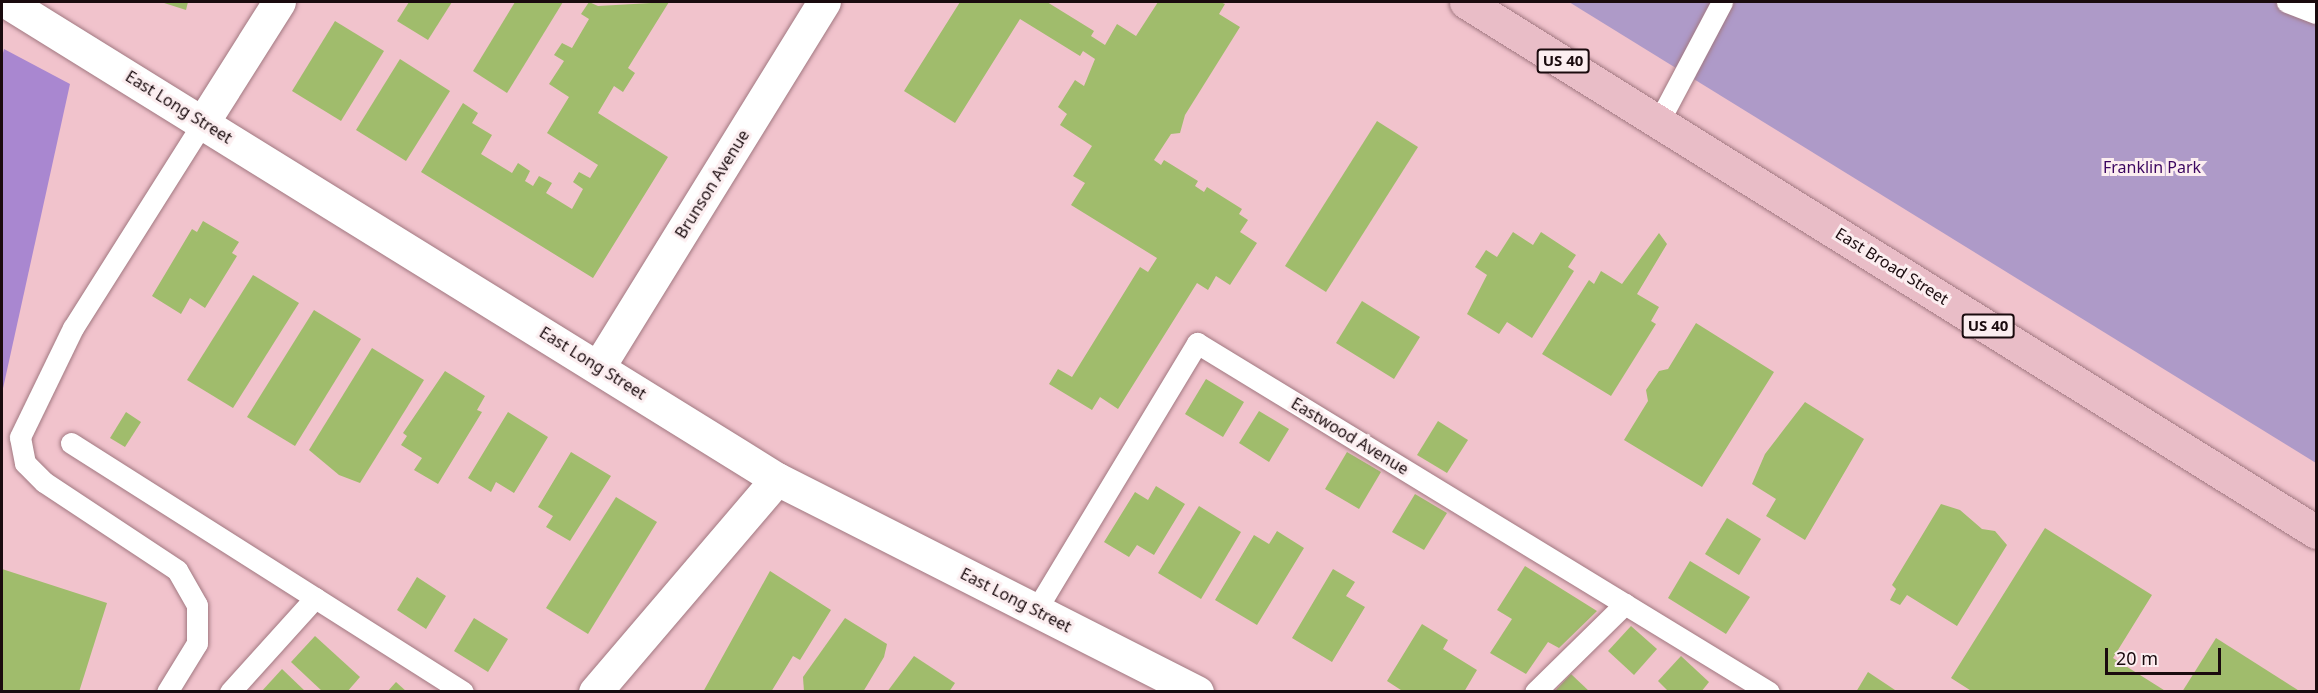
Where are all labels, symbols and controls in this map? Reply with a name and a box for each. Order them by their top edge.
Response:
road number: US 40 [1536,49,1590,73]
street label: East Long Street [122,67,236,147]
street label: Brunson Avenue [671,126,753,242]
park label: Franklin Park [2103,157,2201,177]
street label: East Broad Street [1832,224,1952,308]
road number: US 40 [1961,314,2015,338]
street label: East Long Street [536,323,650,403]
street label: Eastwood Avenue [1288,393,1412,479]
street label: East Long Street [957,564,1075,636]
scale bar [2108,636,2224,674]
text: 20 m [2116,646,2158,670]

